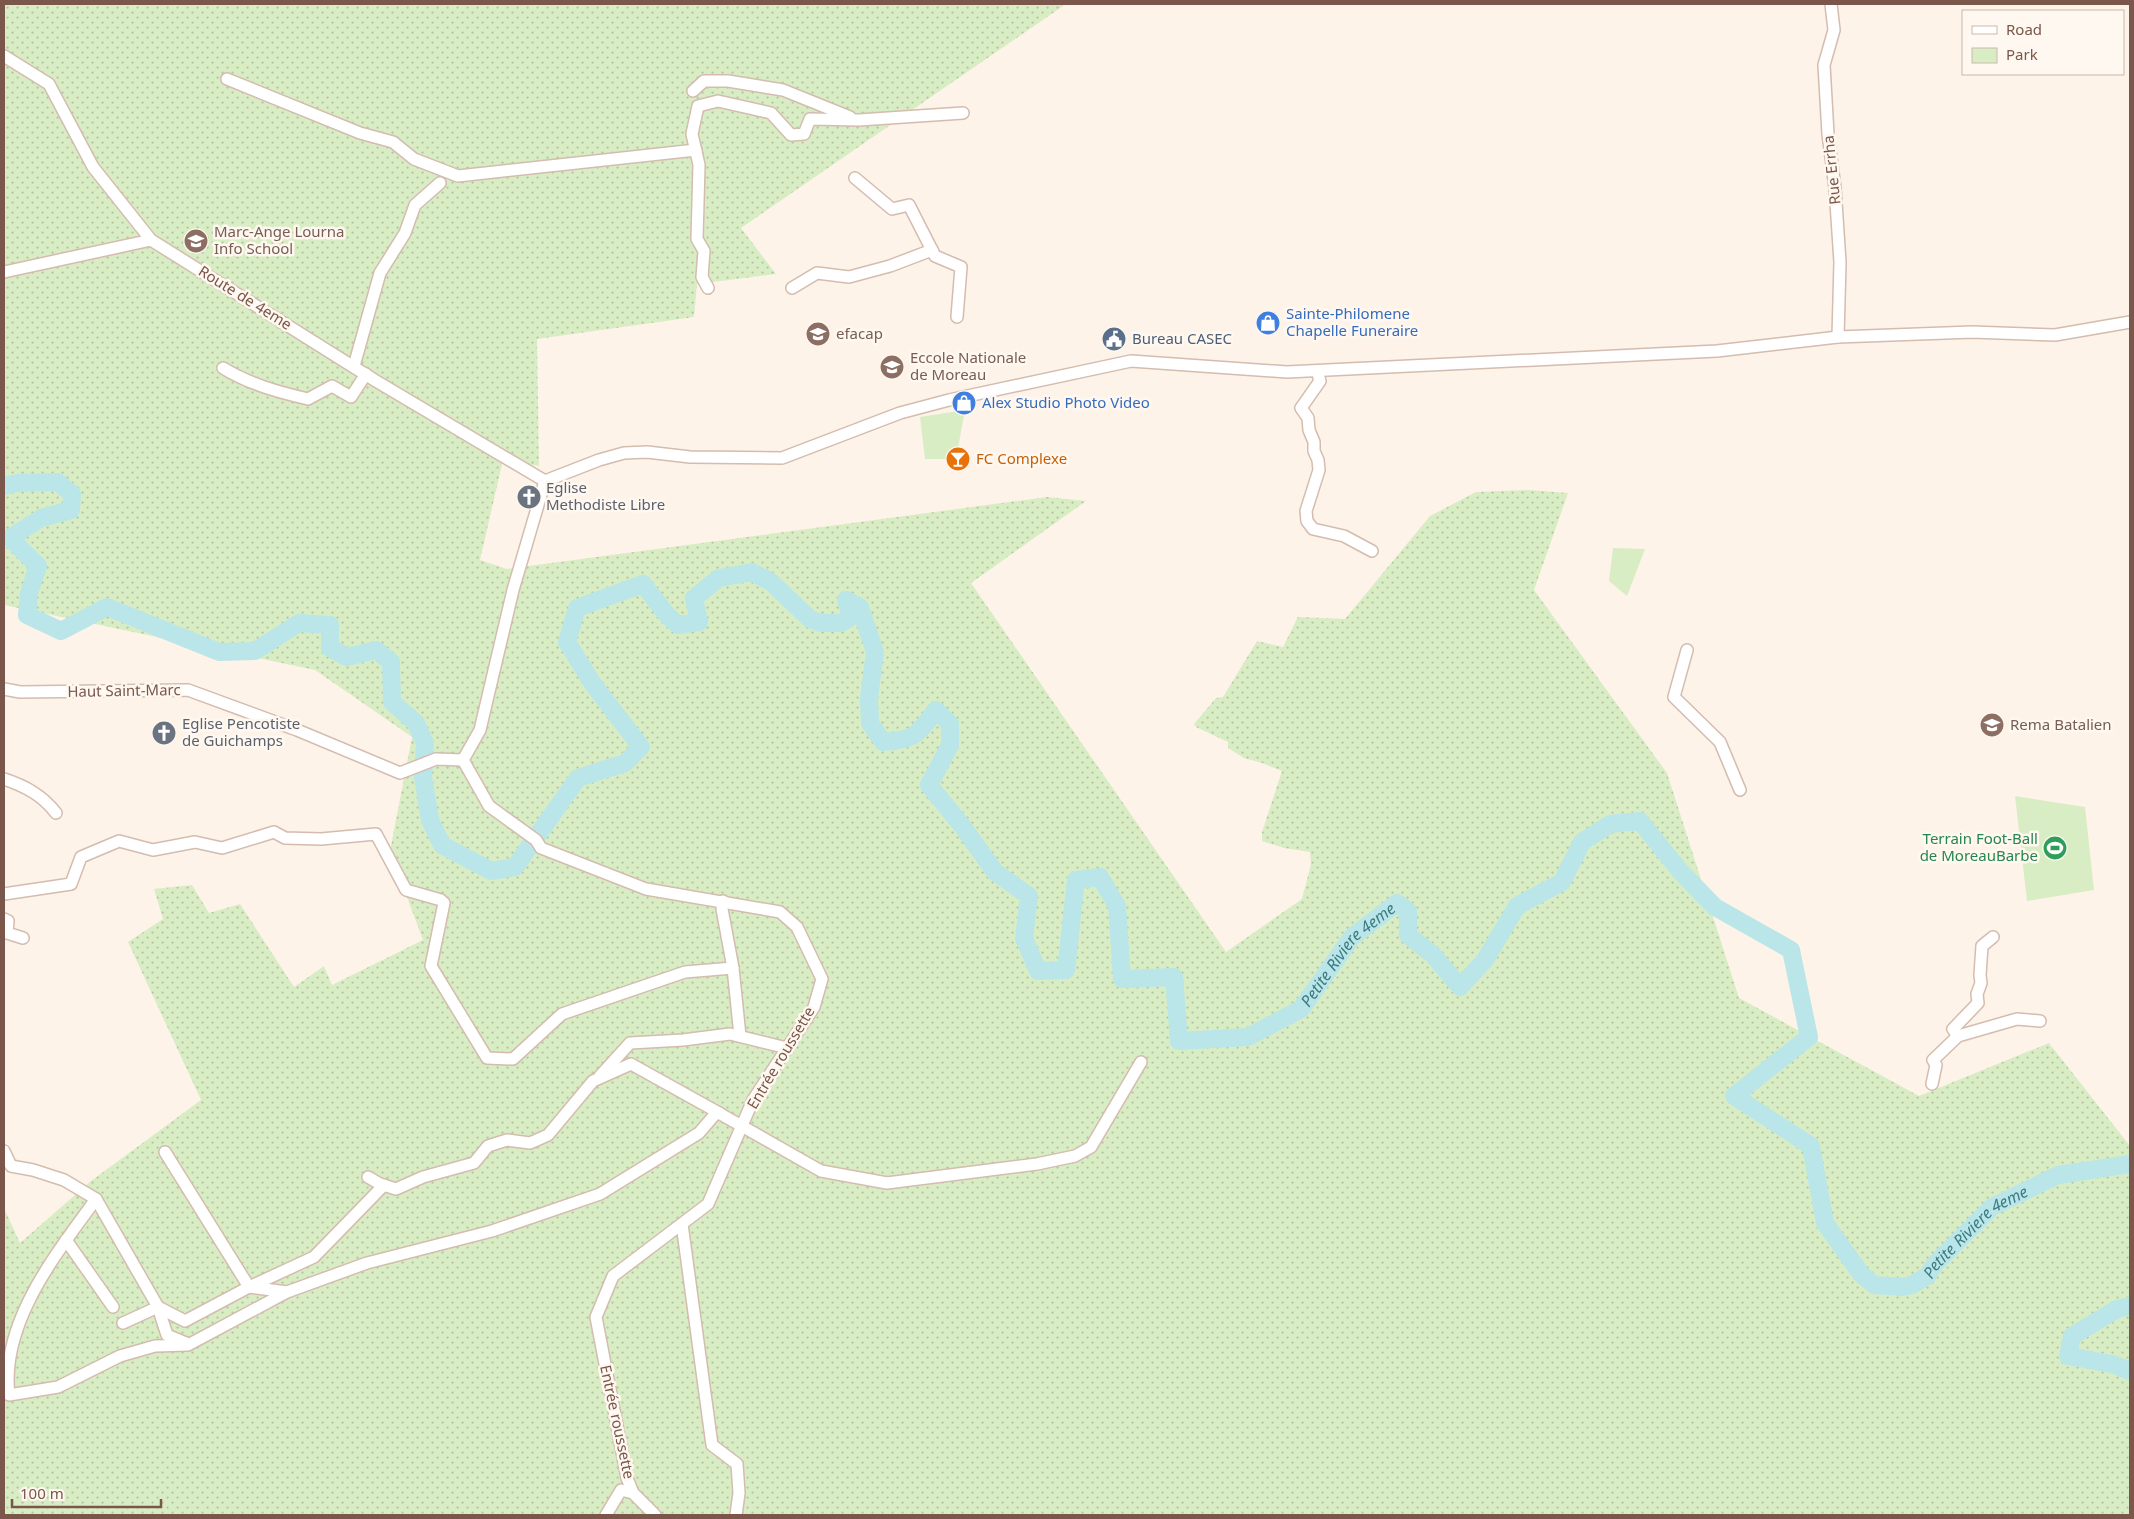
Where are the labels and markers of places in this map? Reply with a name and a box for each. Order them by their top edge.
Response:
place label: Marc-Ange Lourna Info School [214,221,344,258]
school or university icon: Marc-Ange Lourna Info School [183,228,209,254]
place label: Sainte-Philomene Chapelle Funeraire [1286,303,1418,340]
shop icon: Sainte-Philomene Chapelle Funeraire [1255,310,1281,336]
school or university icon: efacap [805,321,831,347]
place label: efacap [836,323,883,343]
public building icon: Bureau CASEC [1101,326,1127,352]
place label: Bureau CASEC [1132,328,1233,348]
place label: Eccole Nationale de Moreau [910,347,1026,384]
school or university icon: Eccole Nationale de Moreau [879,354,905,380]
shop icon: Alex Studio Photo Video [951,390,977,416]
place label: Alex Studio Photo Video [982,392,1150,412]
bar icon: FC Complexe [945,446,971,472]
place label: FC Complexe [976,448,1067,468]
place label: Eglise Methodiste Libre [546,477,665,514]
church icon: Eglise Methodiste Libre [516,484,542,510]
school or university icon: Rema Batalien [1979,712,2005,738]
place label: Eglise Pencotiste de Guichamps [182,713,300,750]
place label: Rema Batalien [2010,714,2112,734]
church icon: Eglise Pencotiste de Guichamps [151,720,177,746]
place label: Terrain Foot-Ball de MoreauBarbe [1920,828,2038,865]
sports icon: Terrain Foot-Ball de MoreauBarbe [2042,835,2068,861]

